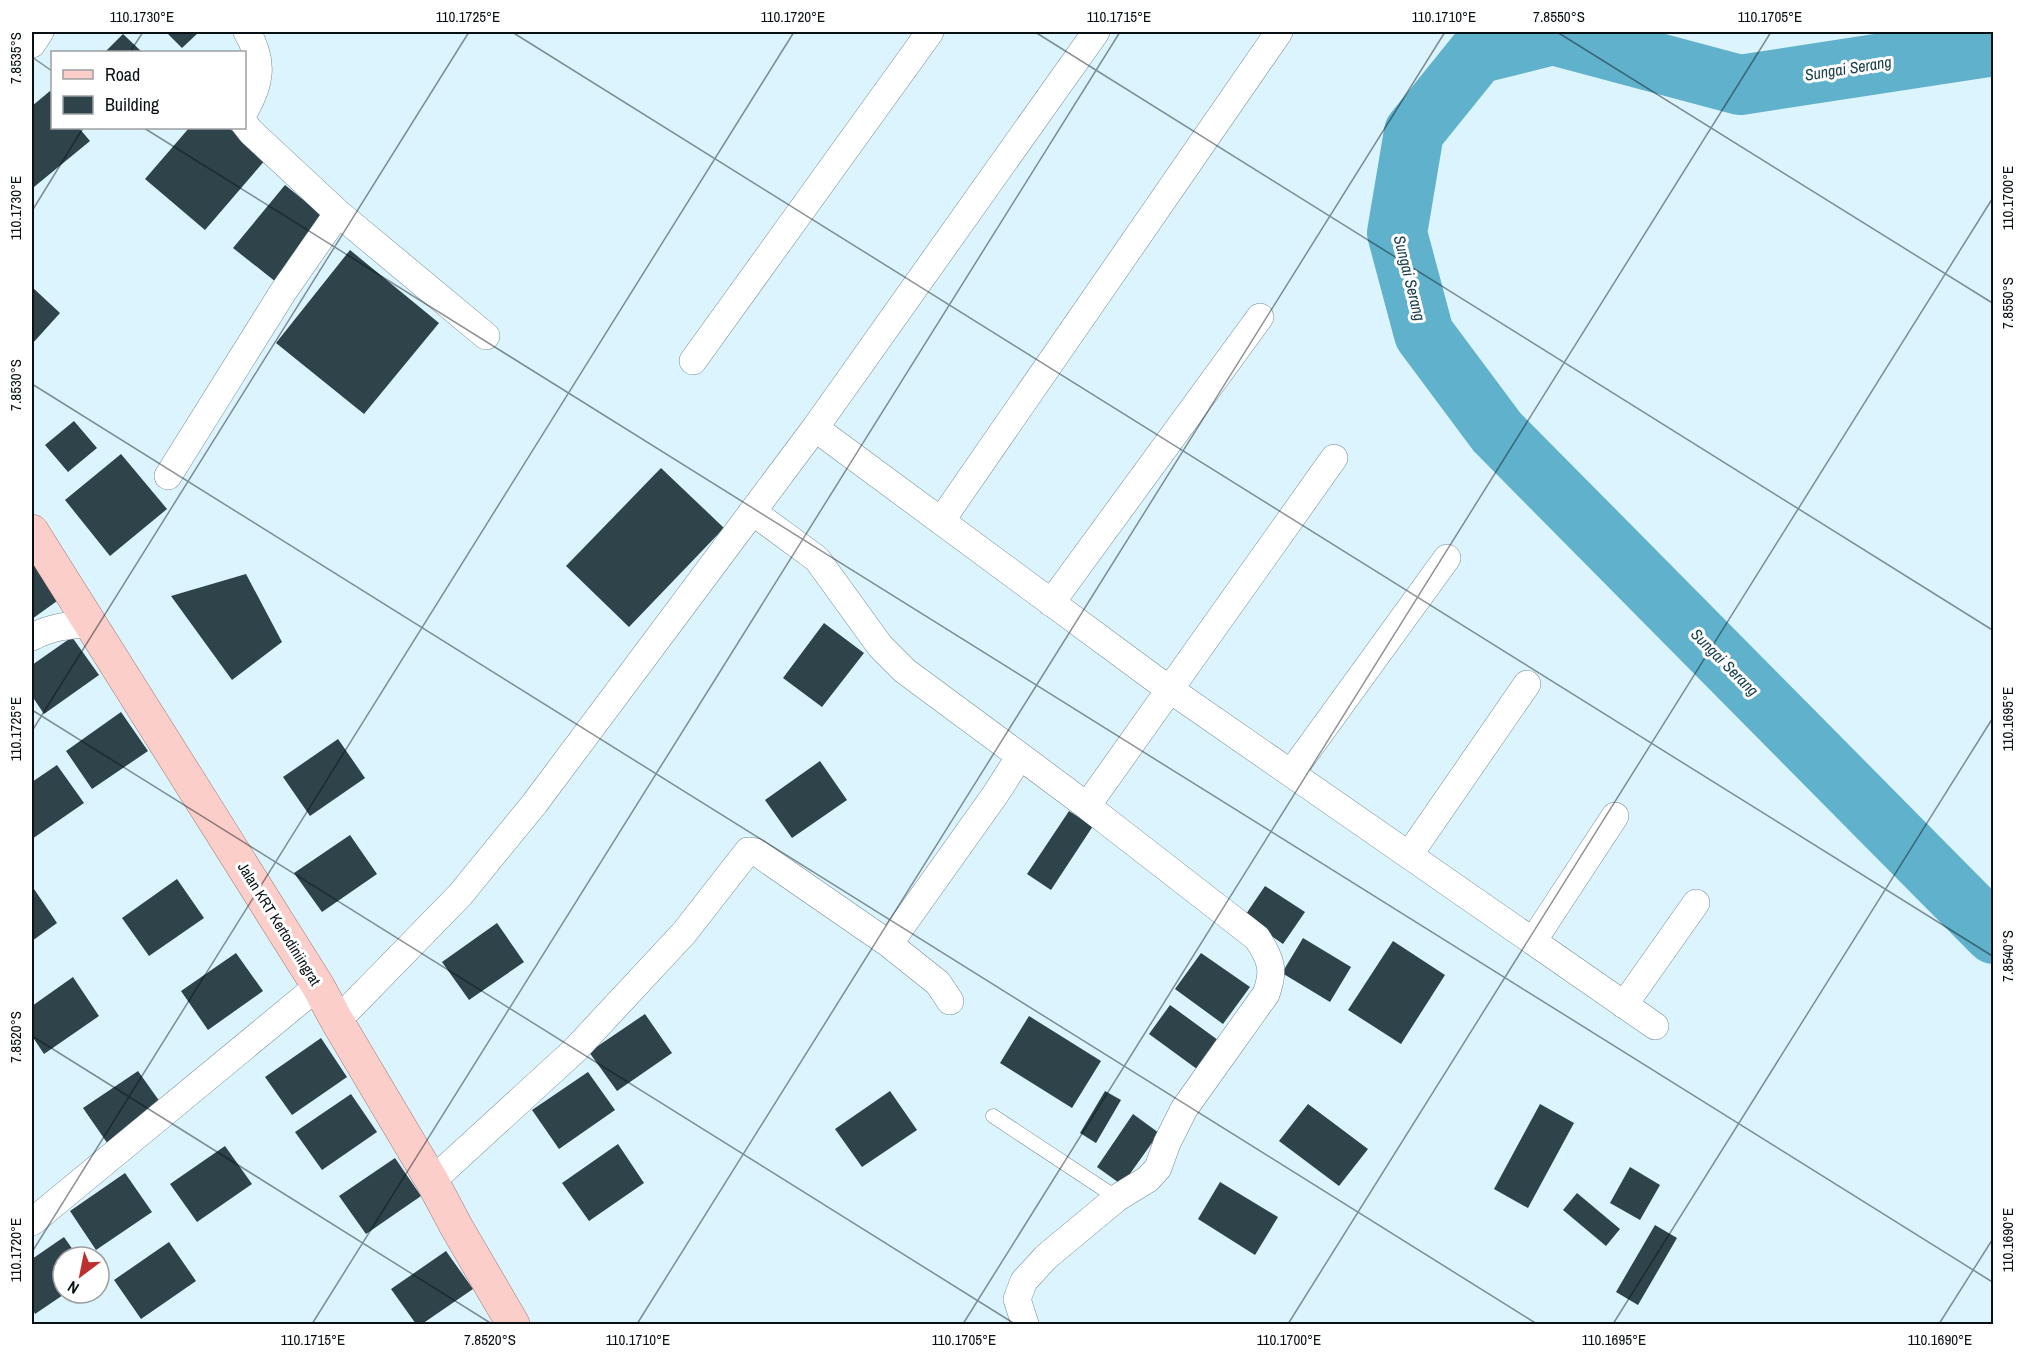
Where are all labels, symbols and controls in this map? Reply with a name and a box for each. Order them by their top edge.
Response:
text: 110.1730°E [110,6,174,27]
text: 110.1725°E [436,6,500,27]
text: 110.1720°E [761,6,825,27]
text: 110.1715°E [1087,6,1151,27]
text: 110.1710°E [1412,6,1476,27]
text: 7.8550°S [1533,6,1585,27]
text: 110.1705°E [1738,6,1802,27]
text: 7.8535°S [5,32,26,84]
water label: Sungai Serang [1803,50,1893,86]
legend [51,51,246,129]
text: Road [105,62,140,87]
text: Building [105,92,160,117]
text: 110.1700°E [1997,166,2018,230]
text: 110.1730°E [5,176,26,240]
water label: Sungai Serang [1389,233,1431,323]
text: 7.8550°S [1997,277,2018,329]
text: 7.8530°S [5,359,26,411]
water label: Sungai Serang [1686,623,1764,701]
text: 110.1695°E [1997,687,2018,751]
text: 110.1725°E [5,697,26,761]
street label: Jalan KRT Kertodiniingrat [233,858,326,990]
text: 7.8540°S [1997,930,2018,982]
text: 7.8520°S [5,1011,26,1063]
text: 110.1690°E [1997,1208,2018,1272]
text: 110.1720°E [5,1218,26,1282]
north arrow [51,1245,111,1305]
text: N [63,1276,83,1300]
text: 110.1715°E [281,1329,345,1350]
text: 7.8520°S [464,1329,516,1350]
text: 110.1710°E [606,1329,670,1350]
text: 110.1705°E [932,1329,996,1350]
text: 110.1700°E [1257,1329,1321,1350]
text: 110.1695°E [1582,1329,1646,1350]
text: 110.1690°E [1908,1329,1972,1350]

